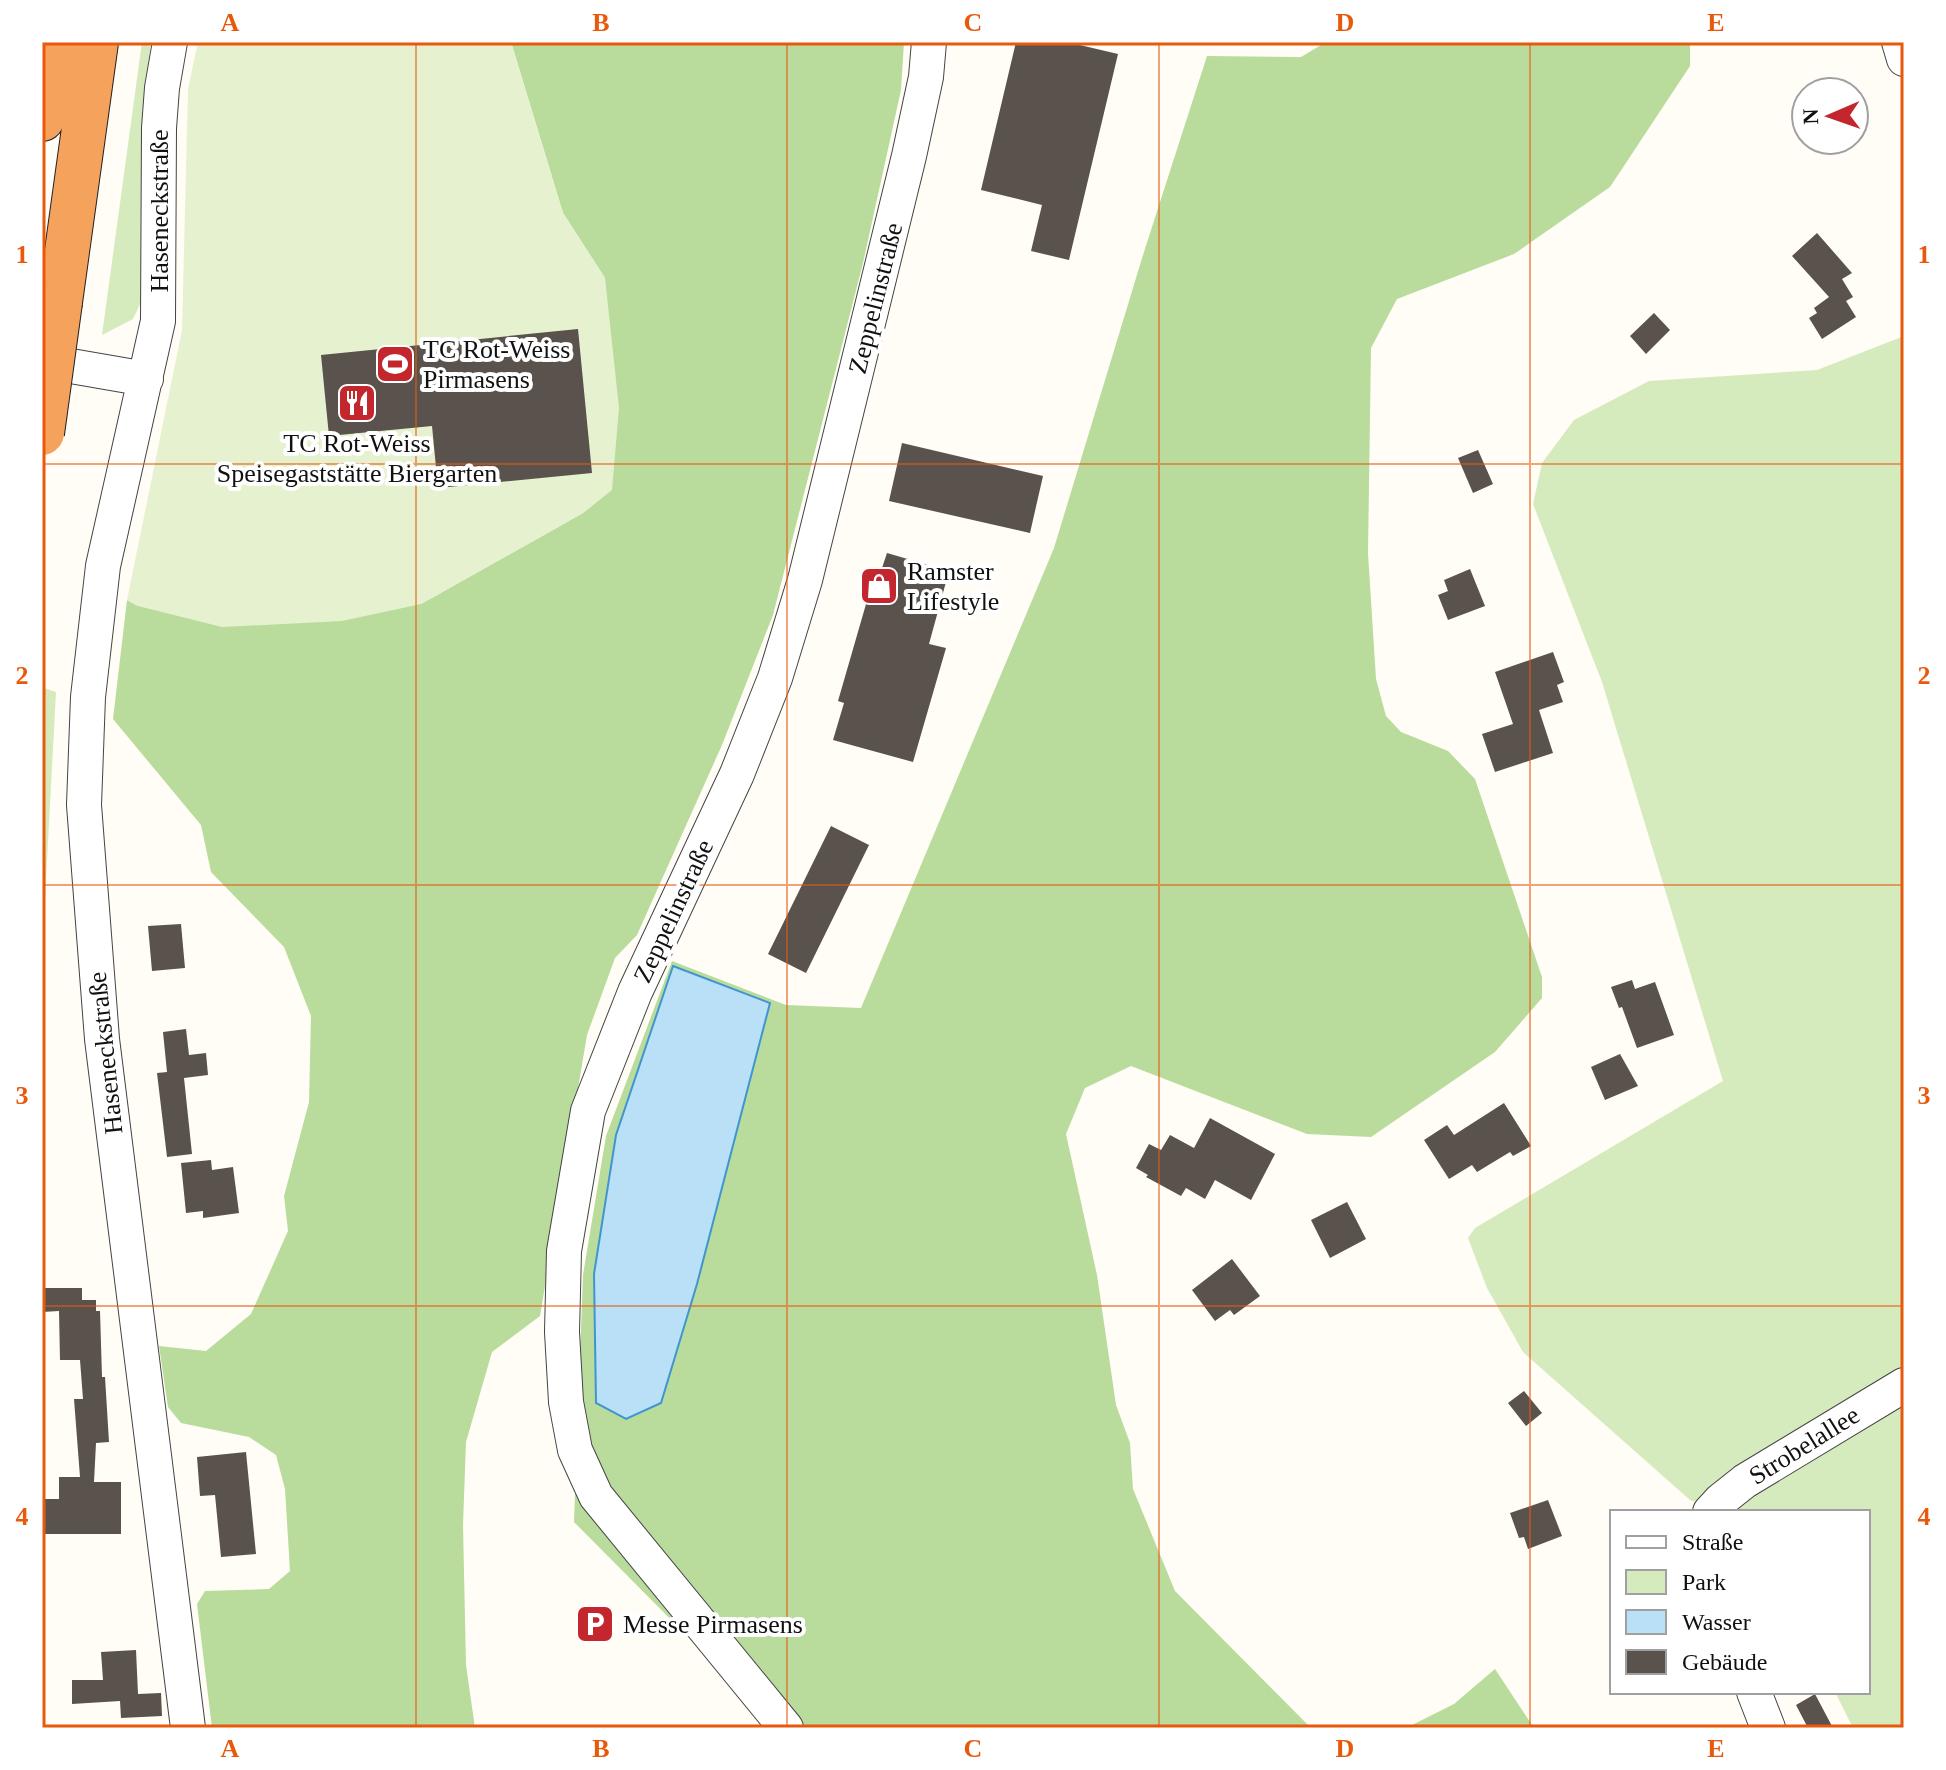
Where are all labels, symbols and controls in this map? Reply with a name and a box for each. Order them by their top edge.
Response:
text: A [221,8,240,37]
text: B [592,8,610,37]
text: C [964,8,982,37]
text: D [1336,8,1354,37]
text: E [1707,8,1725,37]
north arrow [1790,76,1870,156]
text: N [1798,108,1823,125]
street label: Haseneckstraße [145,129,174,293]
street label: Zeppelinstraße [843,220,908,377]
text: 1 [16,240,29,269]
text: 1 [1918,240,1931,269]
place label: TC Rot-Weiss Pirmasens [423,335,570,394]
sports icon: TC Rot-Weiss Pirmasens [374,343,416,385]
restaurant icon: TC Rot-Weiss Speisegaststätte Biergarten [336,382,378,424]
place label: TC Rot-Weiss Speisegaststätte Biergarten [217,429,497,488]
place label: Ramster Lifestyle [907,557,999,616]
shop icon: Ramster Lifestyle [858,565,900,607]
text: 2 [16,661,29,690]
text: 2 [1918,661,1931,690]
street label: Zeppelinstraße [628,835,719,987]
street label: Haseneckstraße [83,970,128,1136]
text: 3 [16,1081,29,1110]
text: 3 [1918,1081,1931,1110]
street label: Strobelallee [1744,1400,1865,1491]
text: 4 [16,1502,29,1531]
text: 4 [1918,1502,1931,1531]
legend [1610,1510,1870,1694]
text: Straße [1682,1529,1743,1555]
text: Park [1682,1569,1726,1595]
parking icon: Messe Pirmasens [574,1603,616,1645]
text: Wasser [1682,1609,1751,1635]
place label: Messe Pirmasens [623,1610,803,1639]
text: Gebäude [1682,1649,1767,1675]
text: A [221,1734,240,1763]
text: B [592,1734,610,1763]
text: C [964,1734,982,1763]
text: D [1336,1734,1354,1763]
text: E [1707,1734,1725,1763]

